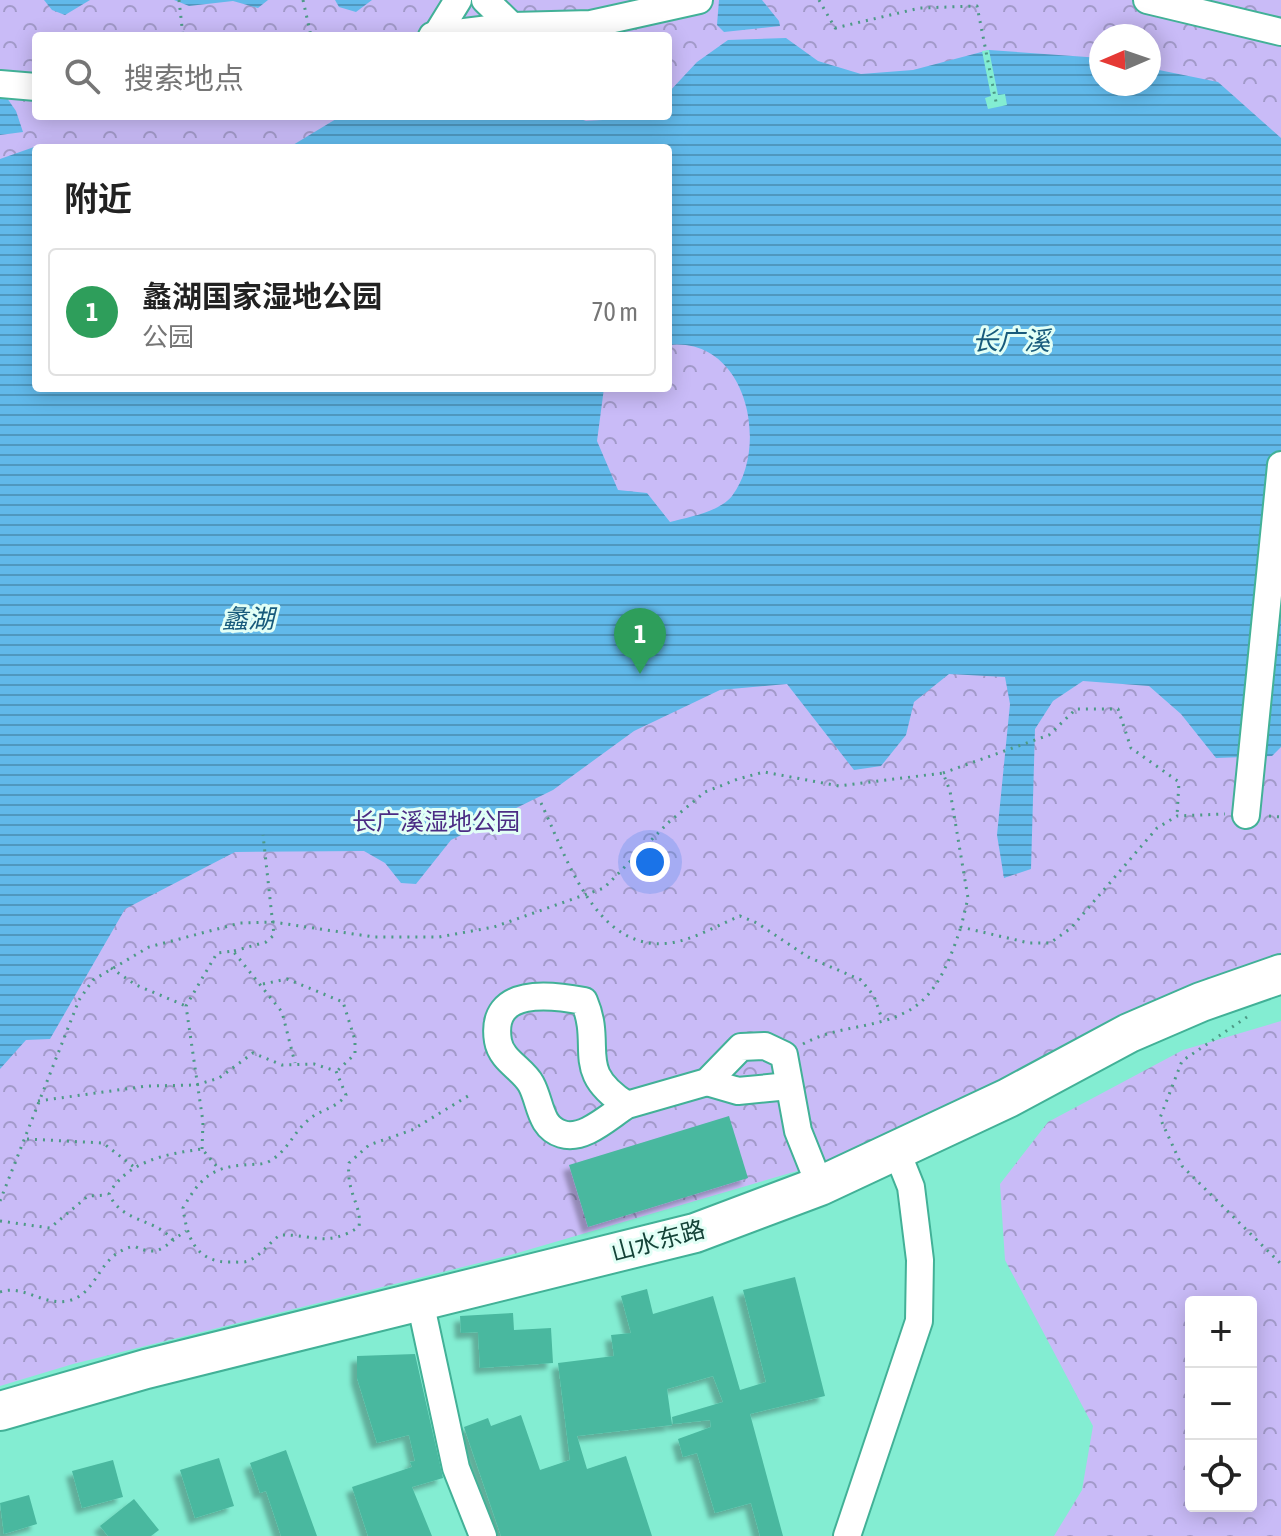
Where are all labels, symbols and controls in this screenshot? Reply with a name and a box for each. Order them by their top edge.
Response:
north arrow [1089,24,1161,96]
search box [32,32,672,120]
icon: search [60,54,104,98]
text: 搜索地点 [124,61,244,95]
text: 附近 [64,179,132,218]
text: 蠡湖国家湿地公园 [142,279,382,313]
text: 1 [86,297,98,327]
text: 70 m [591,297,638,327]
text: 公园 [142,322,194,352]
water label: 长广溪 [972,326,1053,356]
water label: 蠡湖 [222,604,278,634]
pin: 1 [614,608,666,674]
park label: 长广溪湿地公园 [352,808,520,835]
your location [630,842,670,882]
street label: 山水东路 [608,1215,708,1266]
map controls [1185,1296,1257,1512]
button: + [1185,1296,1257,1368]
button: − [1185,1368,1257,1440]
button: locate [1185,1440,1257,1512]

